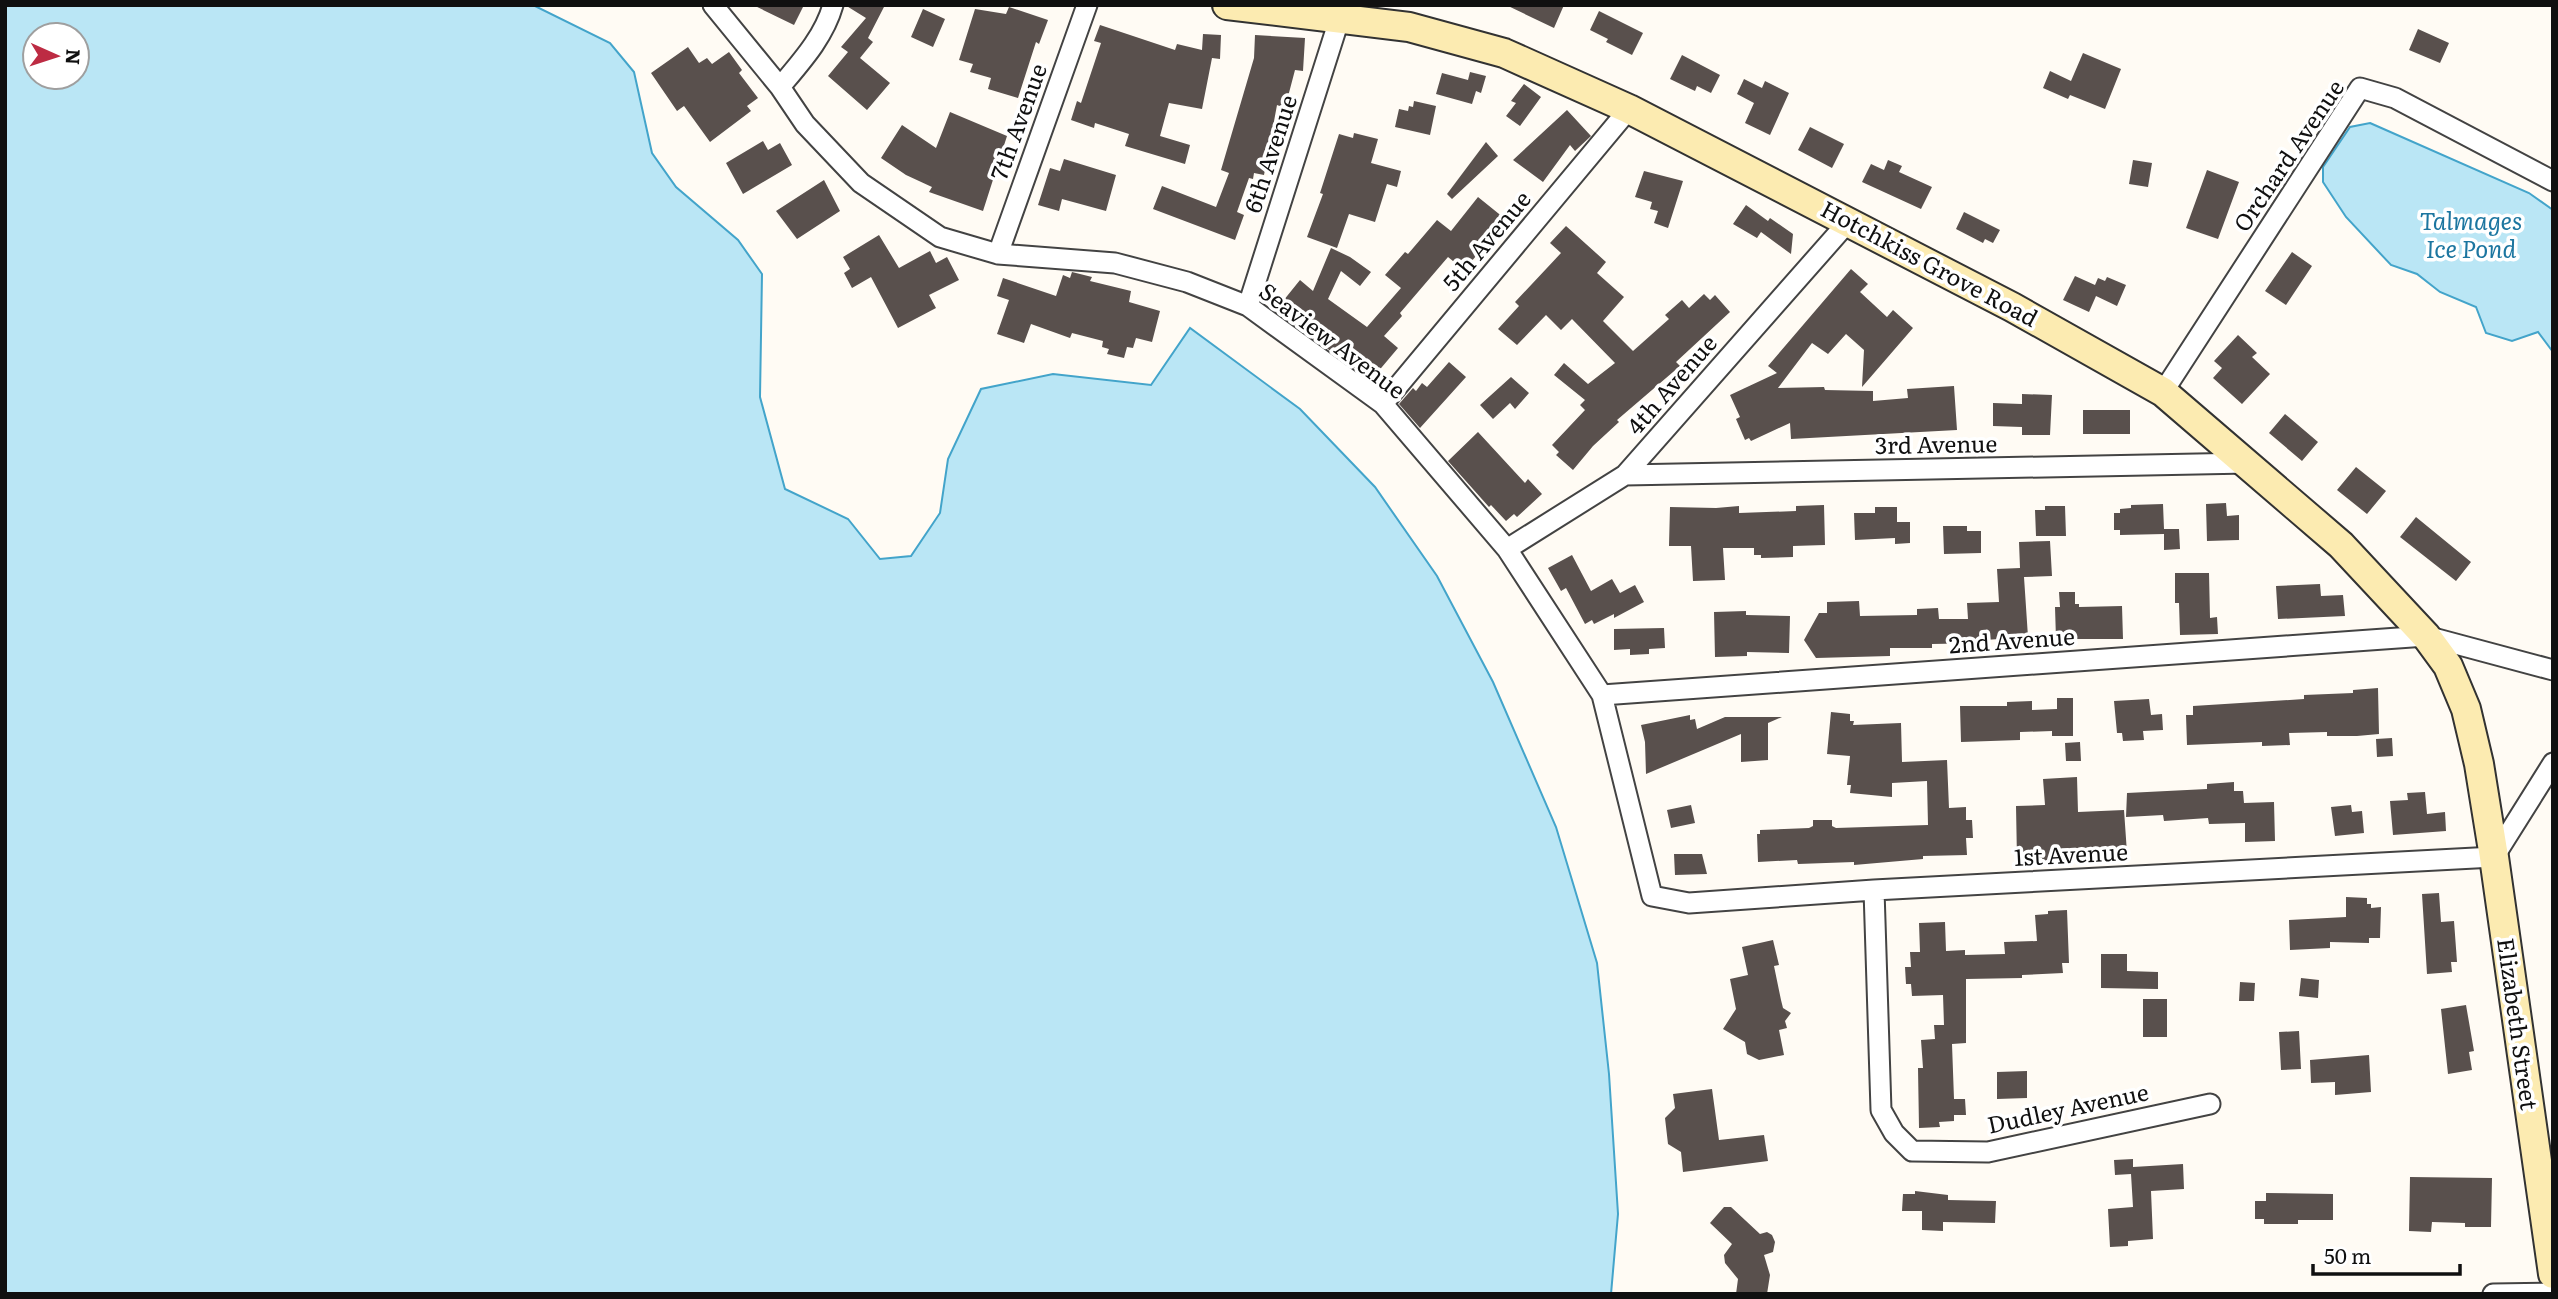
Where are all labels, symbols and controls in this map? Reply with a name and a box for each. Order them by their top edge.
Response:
north arrow [21,21,91,91]
text: N [60,48,88,66]
street label: 7th Avenue [980,58,1054,184]
street label: Orchard Avenue [2224,72,2351,238]
street label: 6th Avenue [1234,90,1304,217]
street label: 5th Avenue [1433,182,1538,297]
street label: Hotchkiss Grove Road [1815,191,2045,334]
water label: Talmages Ice Pond [2420,202,2522,265]
street label: Seaview Avenue [1253,273,1413,406]
street label: 4th Avenue [1617,326,1724,441]
street label: 3rd Avenue [1874,425,1998,461]
street label: 2nd Avenue [1948,618,2076,660]
street label: 1st Avenue [2013,833,2129,873]
street label: Elizabeth Street [2490,936,2548,1113]
street label: Dudley Avenue [1984,1073,2151,1141]
scale bar [2313,1232,2460,1276]
text: 50 m [2324,1239,2371,1270]

